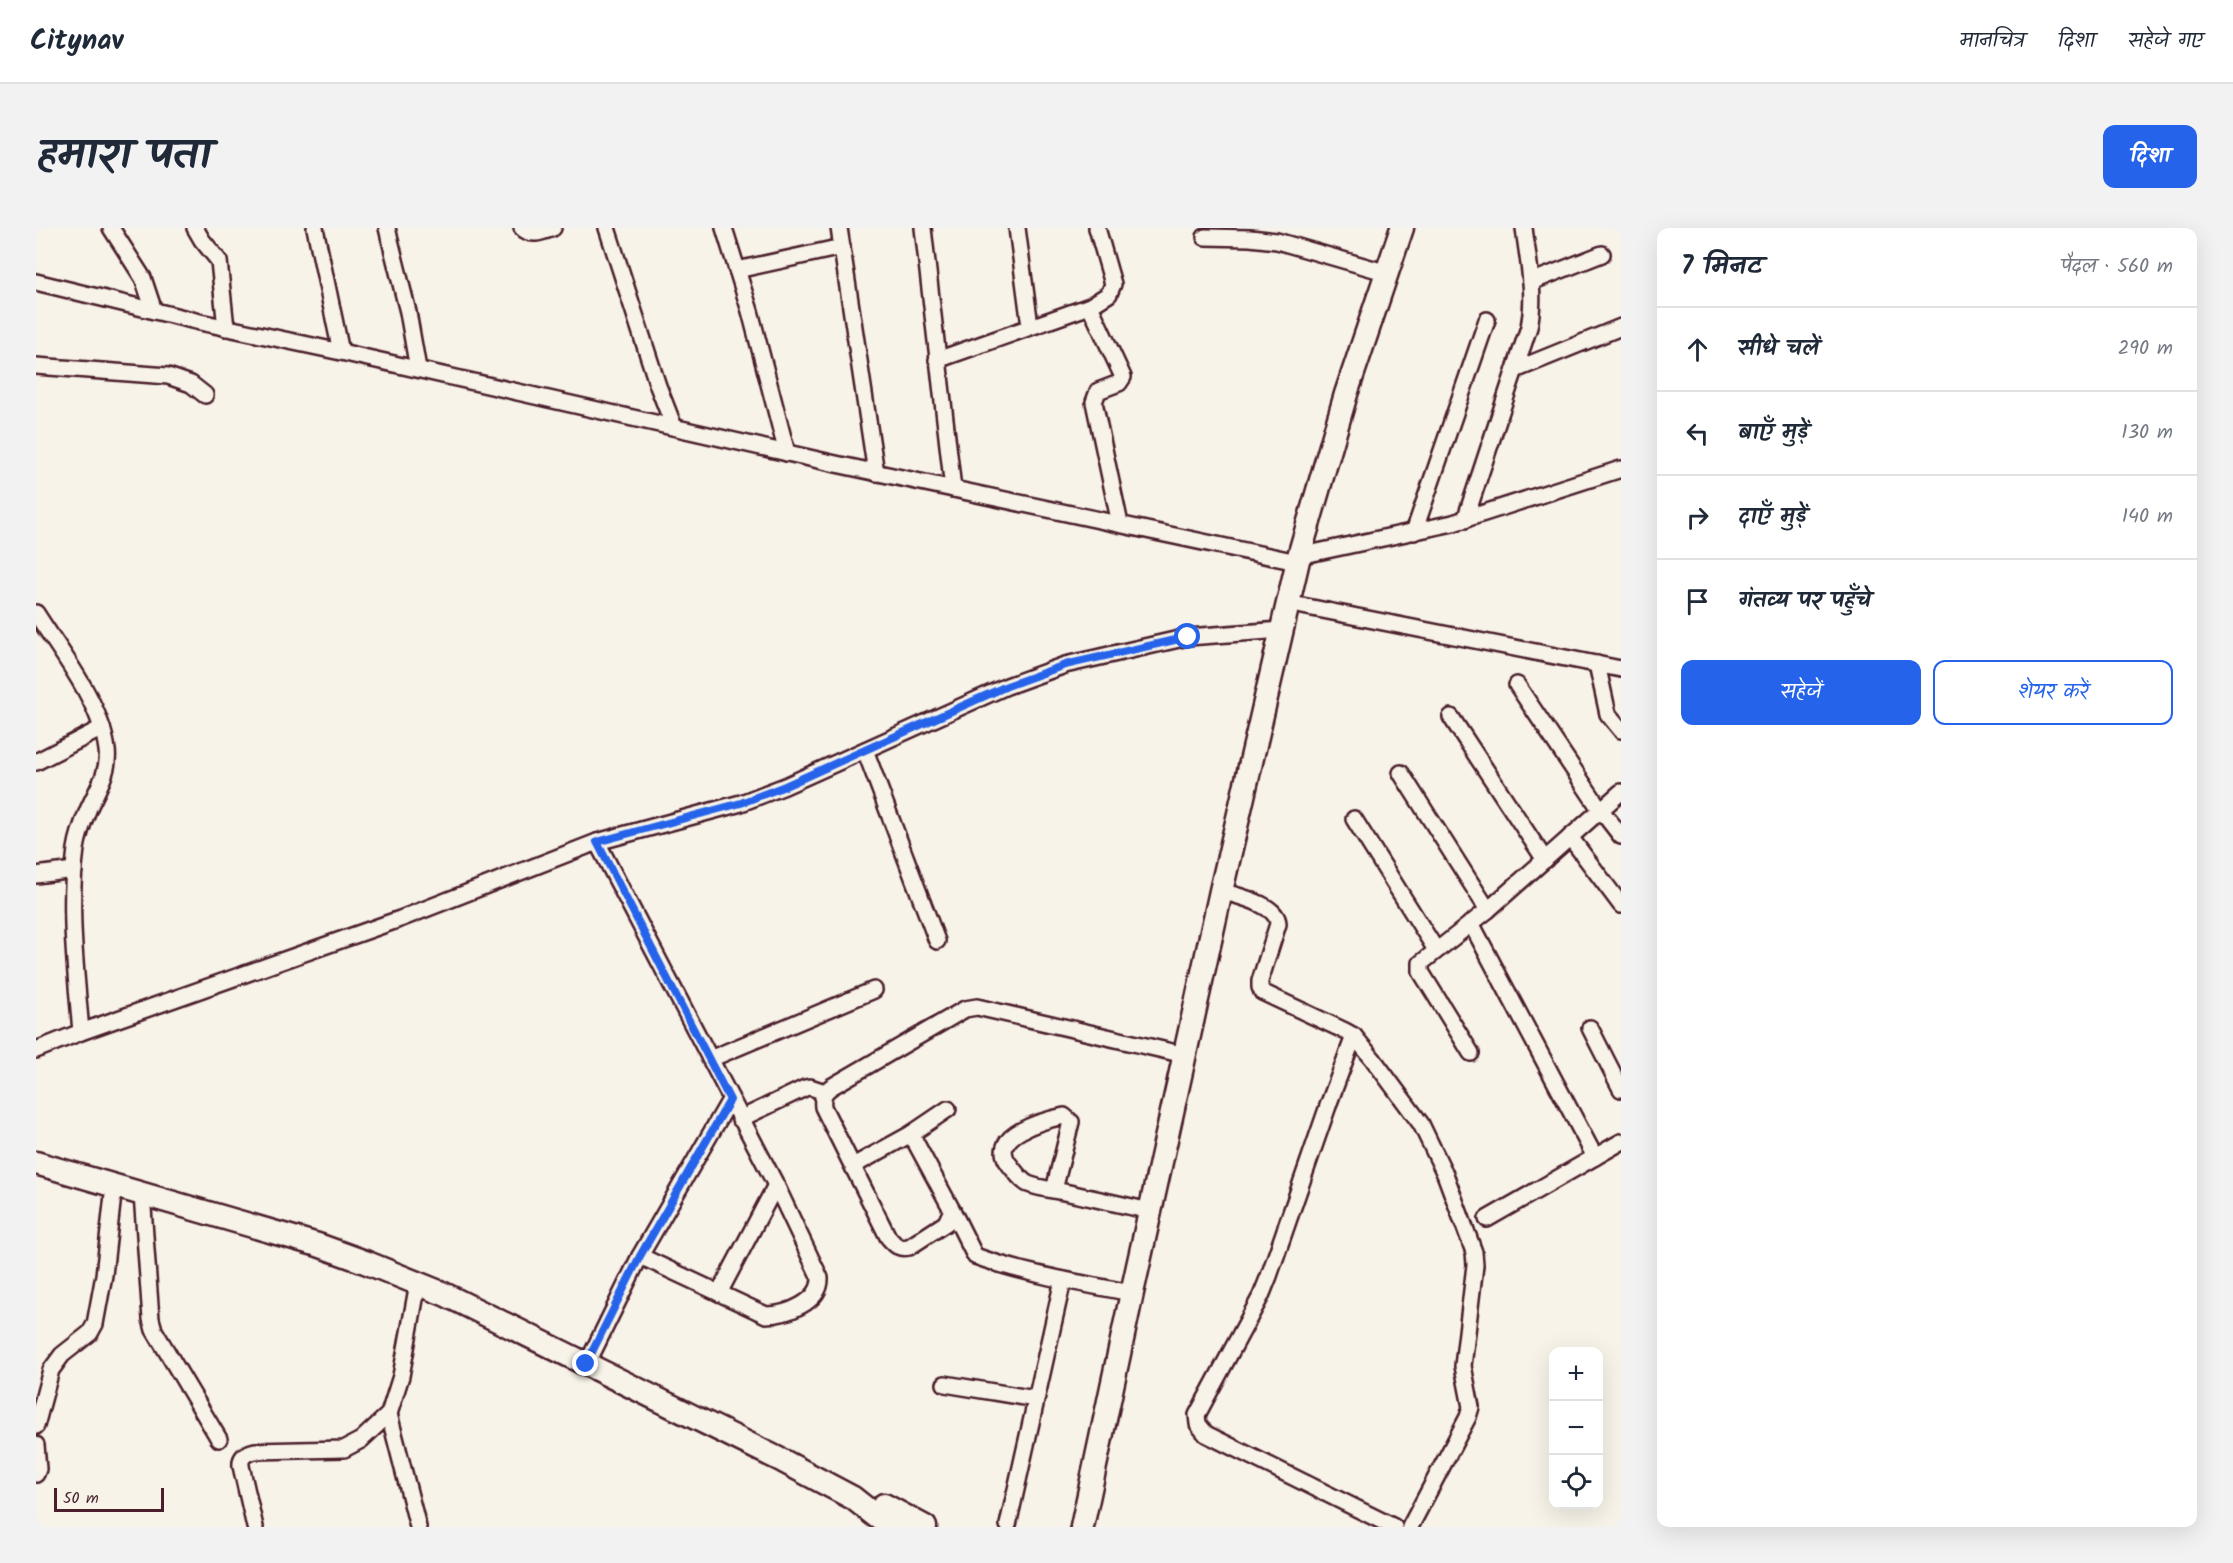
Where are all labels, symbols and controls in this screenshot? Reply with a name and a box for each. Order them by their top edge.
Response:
text: Citynav [30,19,123,64]
text: मानचित्र [1959,25,2025,58]
text: दिशा [2058,25,2095,58]
text: सहेजे गए [2128,25,2203,58]
text: हमारा पता [36,123,211,190]
button: दिशा [2103,125,2197,188]
text: 7 मिनट [1681,246,1762,288]
text: पैदल · 560 m [2061,251,2173,283]
text: सीधे चलें [1738,332,1819,367]
icon: ahead [1681,333,1714,366]
text: 290 m [2118,333,2173,365]
text: बाएँ मुड़ें [1738,416,1809,451]
icon: left [1681,417,1714,450]
text: 130 m [2121,417,2173,449]
text: दाएँ मुड़ें [1738,500,1807,535]
icon: right [1681,501,1714,534]
text: 140 m [2122,501,2173,533]
text: गंतव्य पर पहुँचे [1738,584,1871,619]
icon: arrive [1681,585,1714,618]
route start [1174,623,1200,649]
button: सहेजें [1681,660,1921,725]
button: शेयर करें [1933,660,2173,725]
map controls [1549,1347,1603,1509]
button: + [1549,1347,1603,1401]
route end [572,1350,598,1376]
button: − [1549,1401,1603,1455]
button: locate [1549,1455,1603,1509]
scale bar [54,1485,164,1512]
text: 50 m [63,1486,99,1511]

